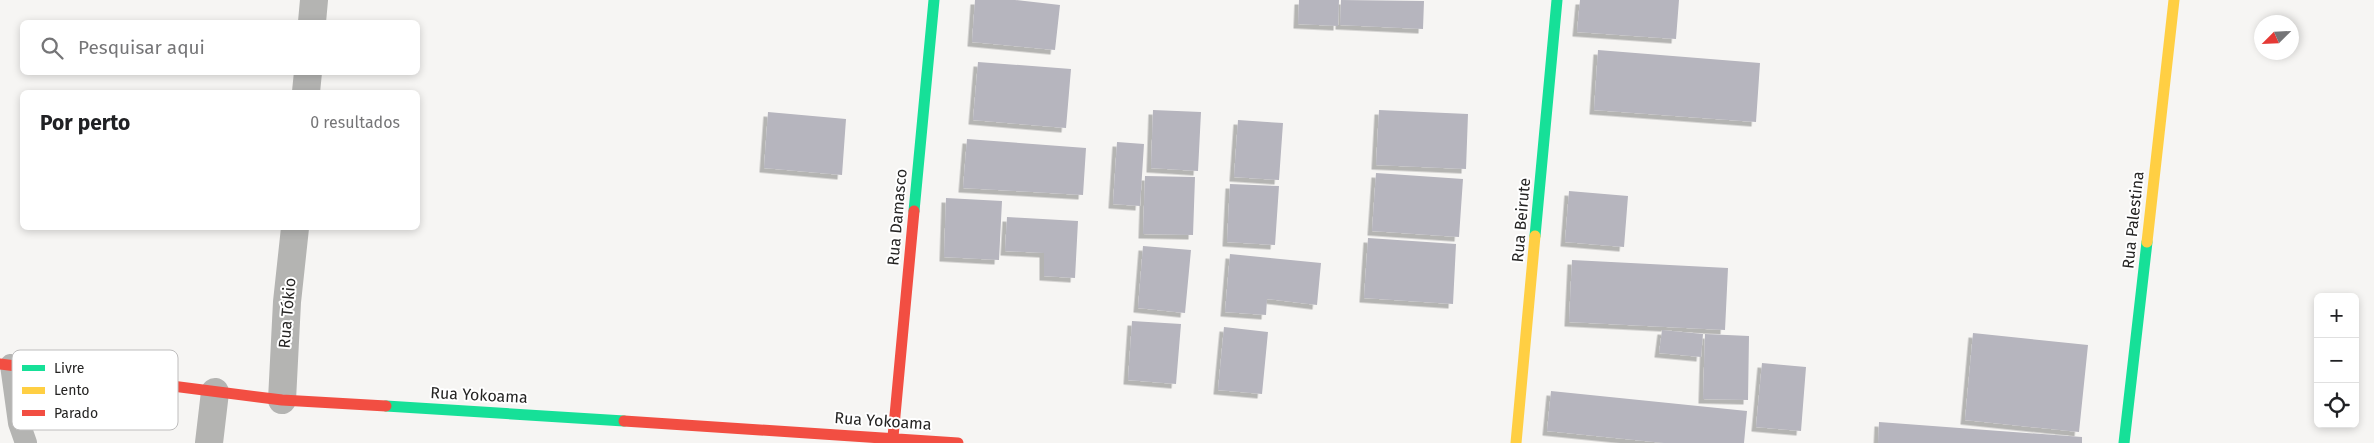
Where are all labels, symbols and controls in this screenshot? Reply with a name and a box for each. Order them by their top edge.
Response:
north arrow [2254,15,2299,60]
search box [20,20,420,75]
icon: search [38,34,66,62]
text: Pesquisar aqui [78,36,205,59]
text: Por perto [40,110,130,136]
text: 0 resultados [310,113,400,132]
street label: Rua Damasco [883,168,911,266]
street label: Rua Palestina [2118,170,2148,270]
street label: Rua Beirute [1508,177,1534,263]
street label: Rua Tókio [274,277,300,349]
map controls [2314,293,2359,428]
button: + [2314,293,2359,338]
button: − [2314,338,2359,383]
legend [12,350,178,430]
text: Livre [54,360,84,377]
text: Lento [54,382,89,399]
street label: Rua Yokoama [430,383,528,407]
button: locate [2314,383,2359,428]
text: Parado [54,405,98,422]
street label: Rua Yokoama [834,408,932,434]

